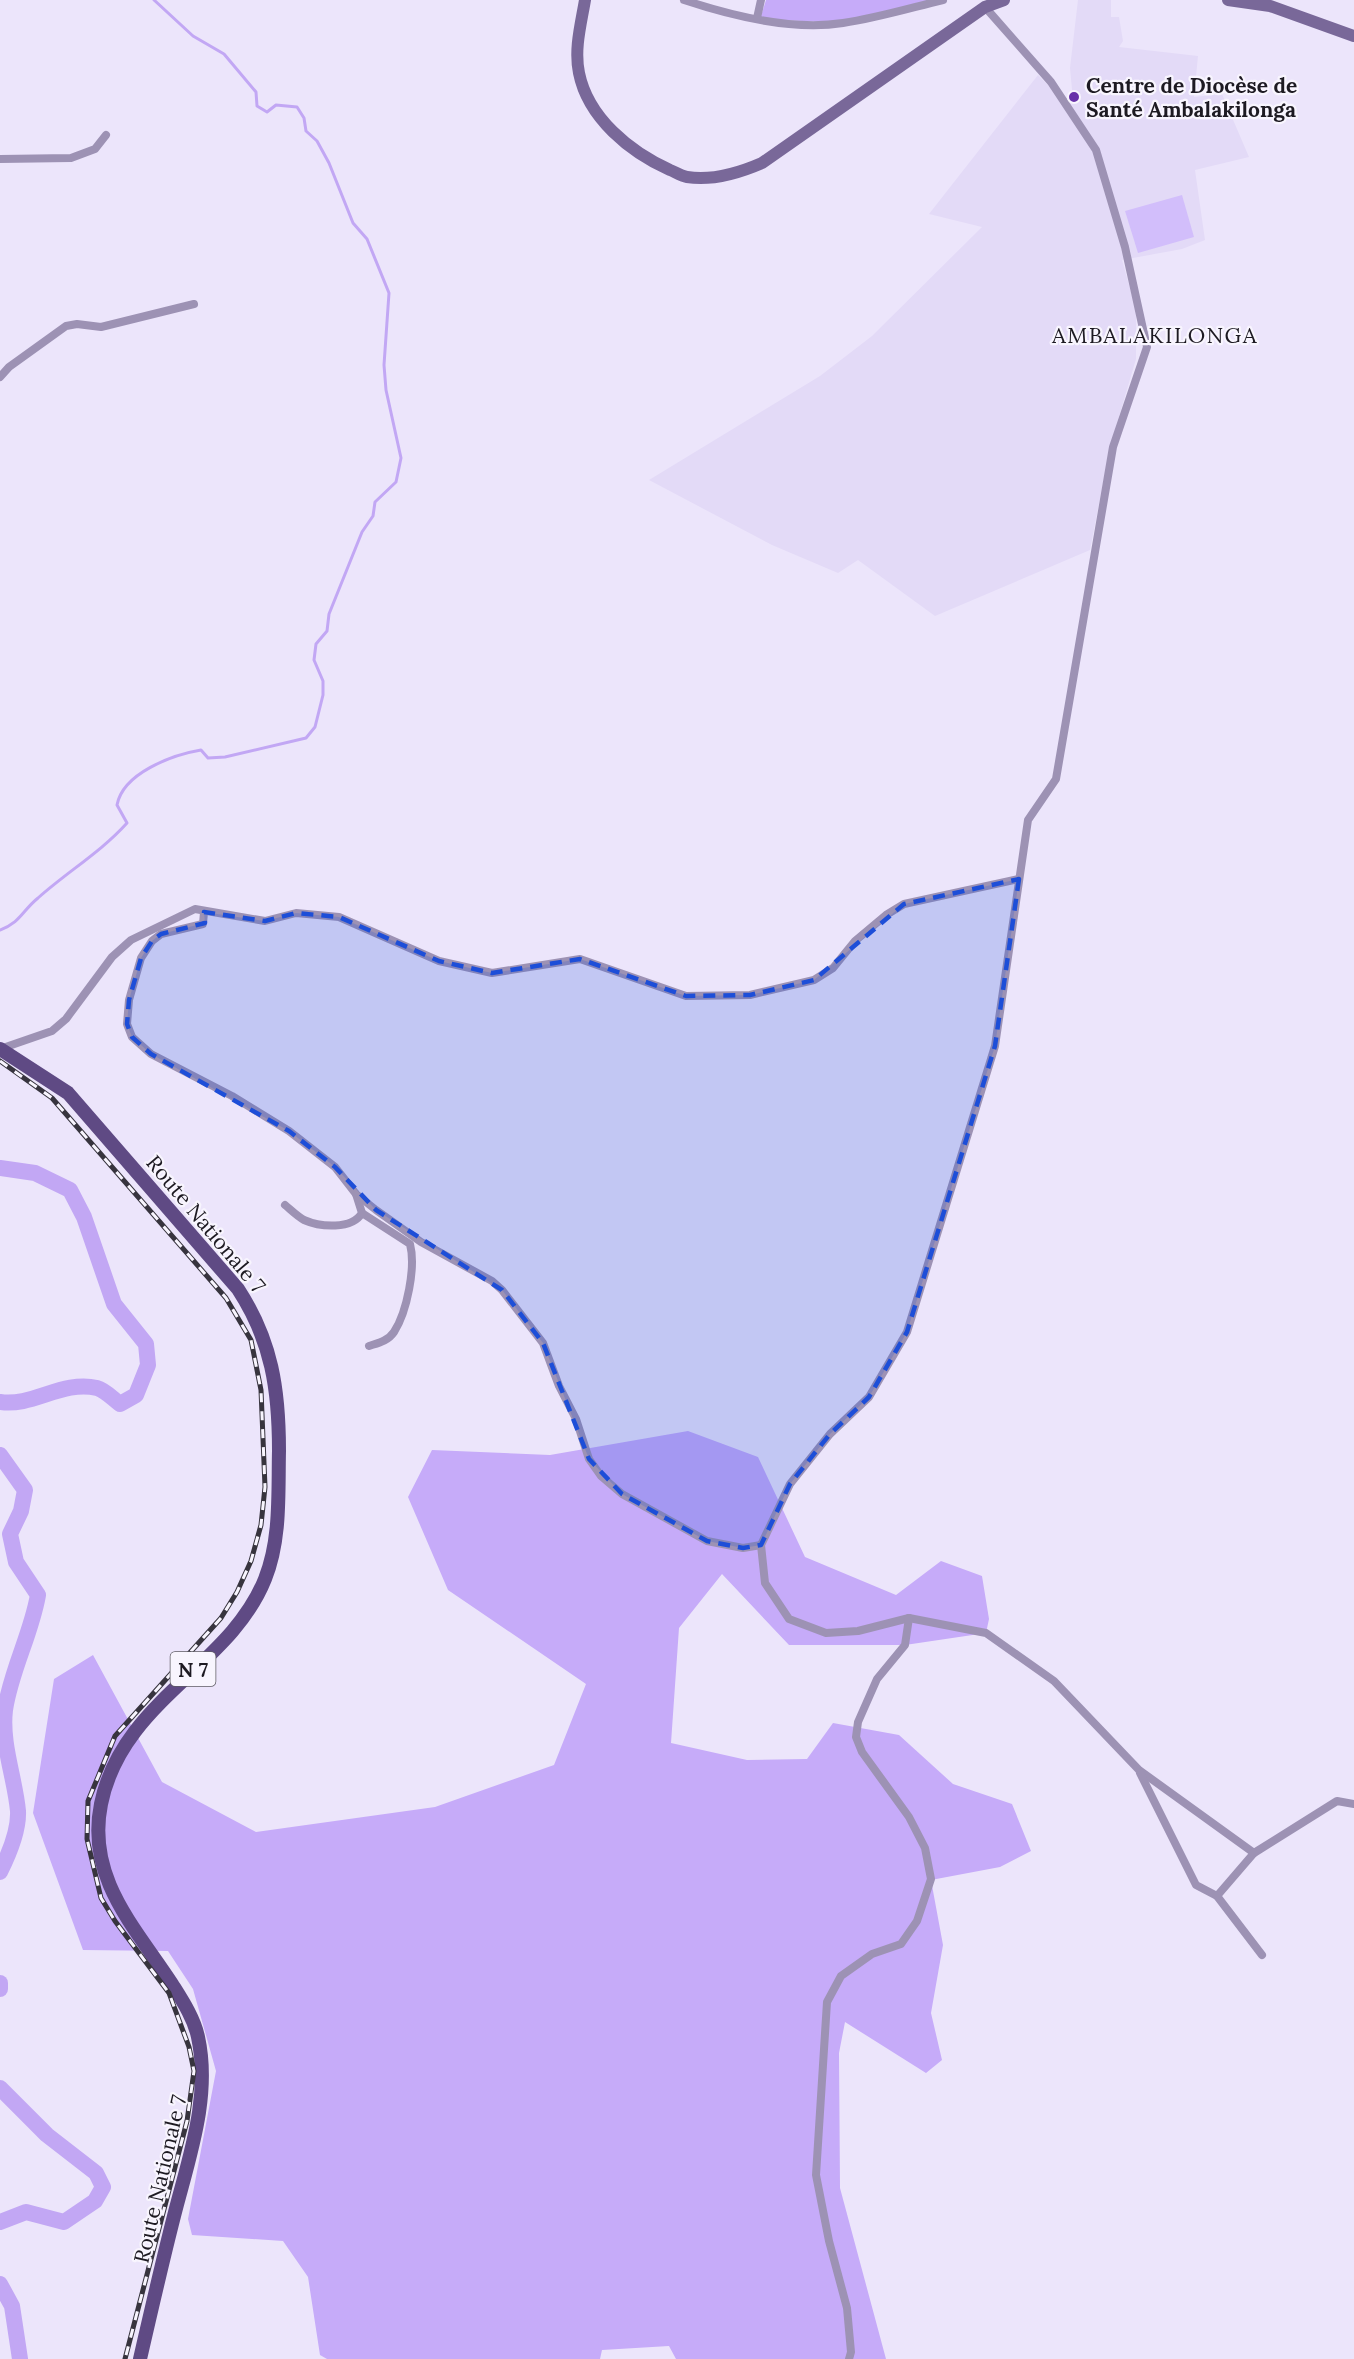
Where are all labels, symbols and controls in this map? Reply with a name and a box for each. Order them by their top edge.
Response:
place label: Centre de Diocèse de Santé Ambalakilonga [1086,72,1297,123]
marker: Centre de Diocèse de Santé Ambalakilonga [1067,90,1081,104]
district label: AMBALAKILONGA [1051,321,1258,349]
street label: Route Nationale 7 [140,1150,272,1299]
road number: N 7 [170,1652,216,1686]
street label: Route Nationale 7 [128,2092,193,2266]

